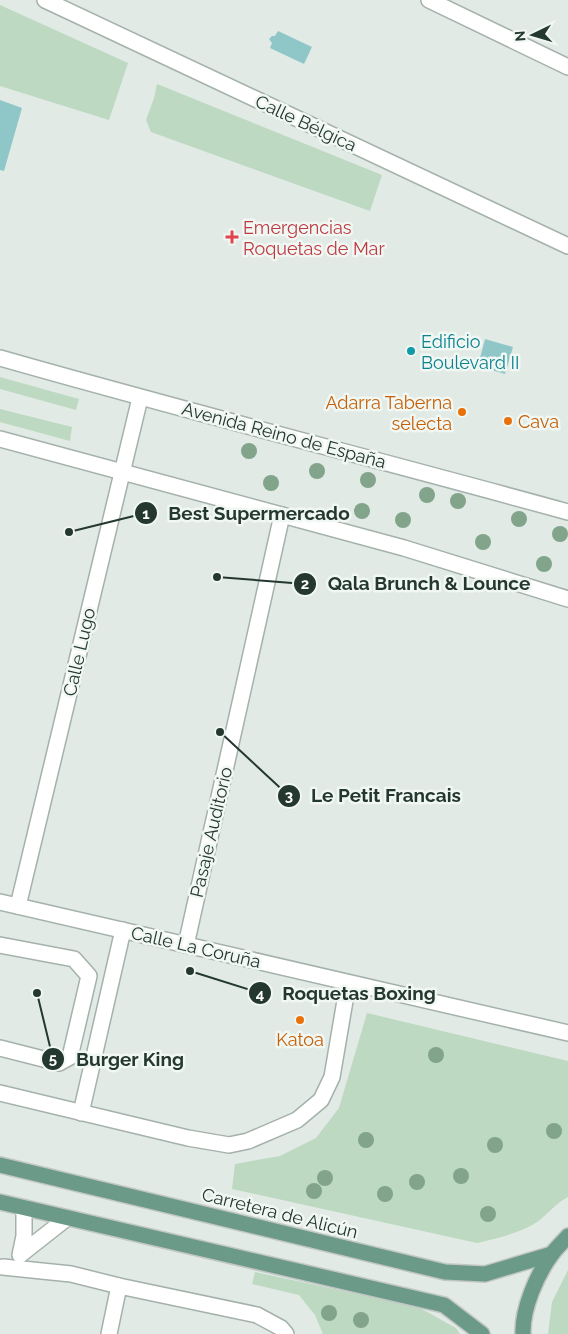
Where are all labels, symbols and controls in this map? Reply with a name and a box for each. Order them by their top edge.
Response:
north arrow [508,10,558,60]
text: N [512,30,528,42]
street label: Calle Bélgica [252,90,360,156]
place label: Emergencias Roquetas de Mar [243,217,385,259]
marker: Emergencias Roquetas de Mar [225,230,239,244]
place label: Edificio Boulevard II [421,331,520,373]
marker: Edificio Boulevard II [405,345,417,357]
place label: Adarra Taberna selecta [325,392,452,434]
street label: Avenida Reino de España [180,398,388,472]
marker: Adarra Taberna selecta [456,406,468,418]
place label: Cava [518,411,559,432]
marker: Cava [502,415,514,427]
callout: Best Supermercado [134,496,360,530]
text: Best Supermercado [168,502,350,524]
text: 1 [142,505,150,523]
callout: Qala Brunch & Lounce [293,567,541,601]
text: Qala Brunch & Lounce [328,572,530,594]
text: 2 [301,575,309,593]
street label: Calle Lugo [59,605,99,698]
street label: Pasaje Auditorio [186,764,236,899]
callout: Le Petit Francais [276,779,471,813]
text: Le Petit Francais [311,784,461,806]
text: 3 [285,787,293,805]
street label: Calle La Coruña [129,922,263,972]
callout: Roquetas Boxing [248,976,446,1010]
text: Roquetas Boxing [282,982,436,1004]
text: 4 [256,985,265,1003]
marker: Katoa [294,1014,306,1026]
place label: Katoa [276,1029,324,1050]
callout: Burger King [40,1042,194,1076]
text: Burger King [76,1048,184,1070]
text: 5 [49,1050,57,1068]
street label: Carretera de Alicún [200,1183,360,1243]

